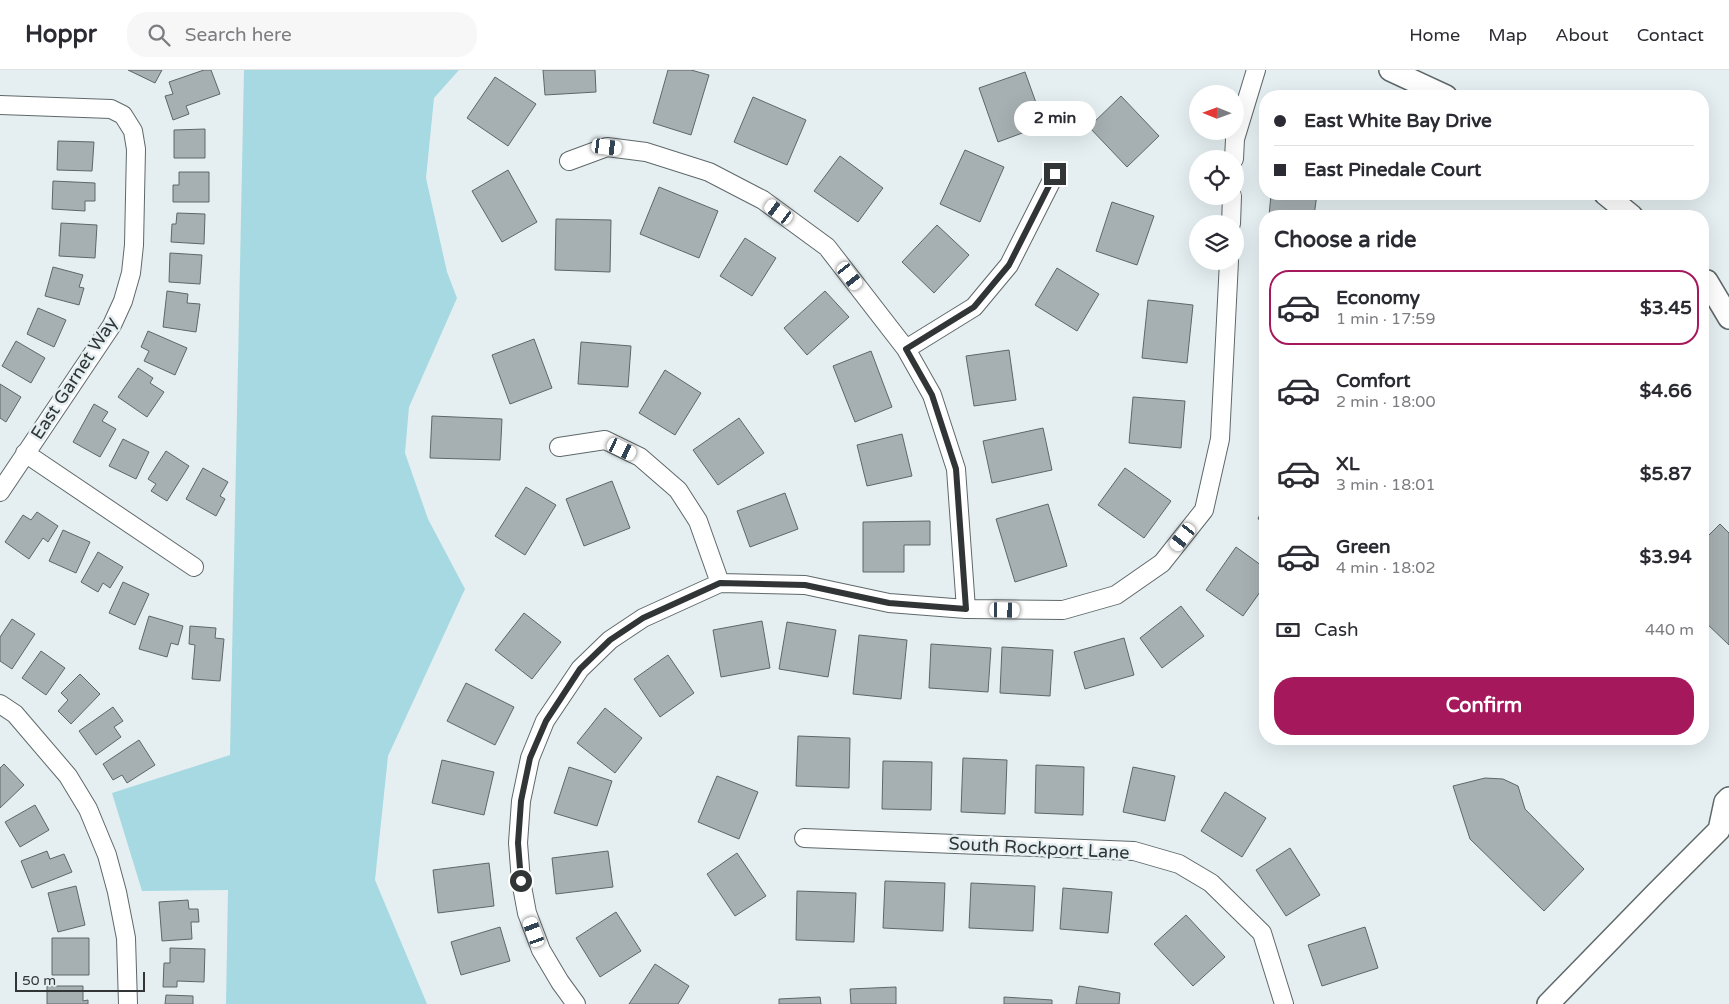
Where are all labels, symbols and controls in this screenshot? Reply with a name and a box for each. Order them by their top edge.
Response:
search box [127,12,477,57]
text: Hoppr [25,20,97,49]
icon: search [145,21,173,49]
text: Search here [185,24,292,46]
text: Home [1409,24,1460,46]
text: Map [1488,24,1527,46]
text: About [1555,24,1609,46]
text: Contact [1637,24,1704,46]
north arrow [1189,85,1244,140]
map controls [1189,85,1244,270]
callout: 2 min [1014,102,1096,136]
text: 2 min [1034,108,1076,128]
text: East White Bay Drive [1304,110,1492,132]
car [591,138,622,156]
button: locate [1189,150,1244,205]
text: East Pinedale Court [1304,159,1481,181]
route end [1044,163,1066,185]
car [762,197,795,227]
button: layers [1189,215,1244,270]
text: Choose a ride [1274,227,1417,253]
car [834,260,865,292]
icon: car [1276,285,1321,330]
text: Economy [1336,287,1420,309]
text: $3.45 [1640,297,1692,319]
text: 1 min · 17:59 [1336,309,1435,329]
street label: East Garnet Way [26,312,122,444]
icon: car [1276,368,1321,413]
text: Comfort [1336,370,1410,392]
text: $4.66 [1640,380,1692,402]
text: 2 min · 18:00 [1336,392,1435,412]
car [605,436,638,462]
icon: car [1276,451,1321,496]
text: XL [1336,453,1360,475]
text: $5.87 [1640,463,1692,485]
text: 3 min · 18:01 [1336,475,1435,495]
car [1167,521,1198,553]
icon: car [1276,534,1321,579]
text: Green [1336,536,1390,558]
text: $3.94 [1640,546,1692,568]
text: 4 min · 18:02 [1336,558,1435,578]
car [989,602,1020,618]
icon: cash [1274,616,1302,644]
text: Cash [1314,619,1359,641]
text: 440 m [1645,620,1694,640]
button: Confirm [1274,677,1694,735]
street label: South Rockport Lane [948,832,1130,864]
route start [510,870,532,892]
car [521,915,546,949]
scale bar [15,969,145,992]
text: 50 m [22,972,56,989]

